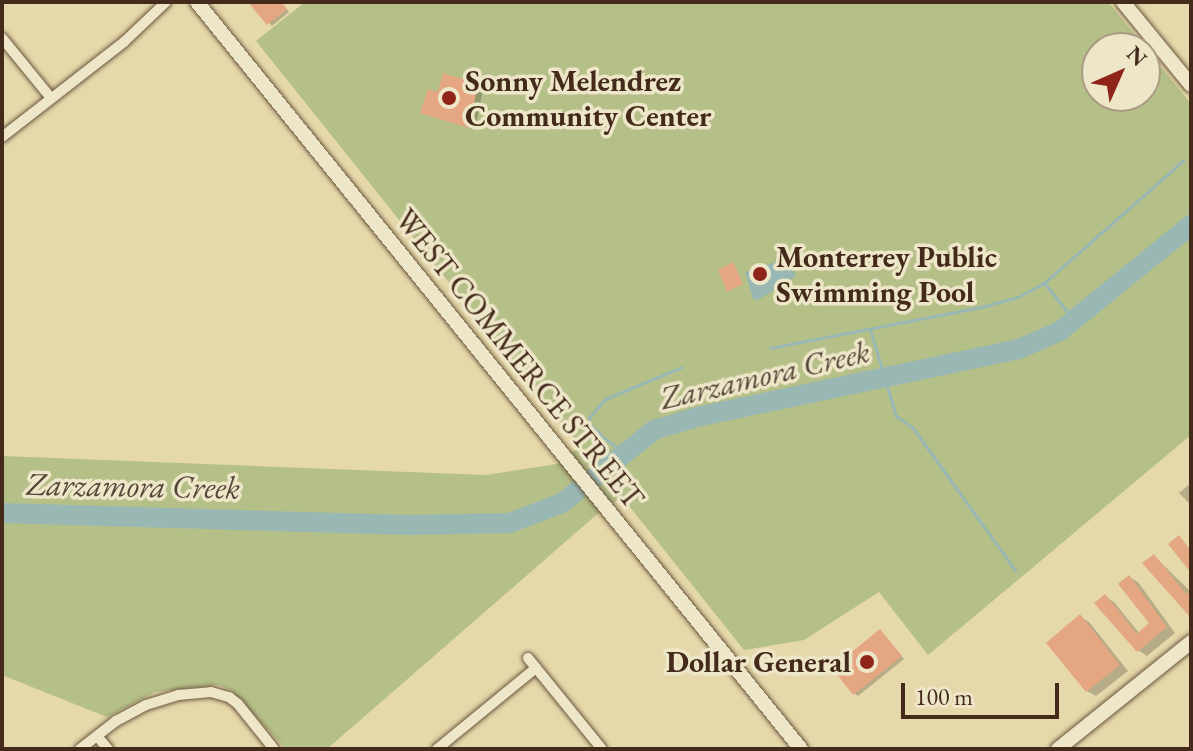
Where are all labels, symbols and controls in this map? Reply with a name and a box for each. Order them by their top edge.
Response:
north arrow [1081,32,1161,112]
text: N [1120,40,1153,73]
place label: Sonny Melendrez Community Center [465,63,711,134]
marker: Sonny Melendrez Community Center [440,89,458,107]
street label: WEST COMMERCE STREET [387,202,651,516]
place label: Monterrey Public Swimming Pool [776,239,997,310]
marker: Monterrey Public Swimming Pool [751,265,769,283]
water label: Zarzamora Creek [656,332,874,418]
water label: Zarzamora Creek [26,465,240,507]
place label: Dollar General [666,644,851,680]
marker: Dollar General [858,653,876,671]
scale bar [905,667,1063,717]
text: 100 m [915,681,973,712]

